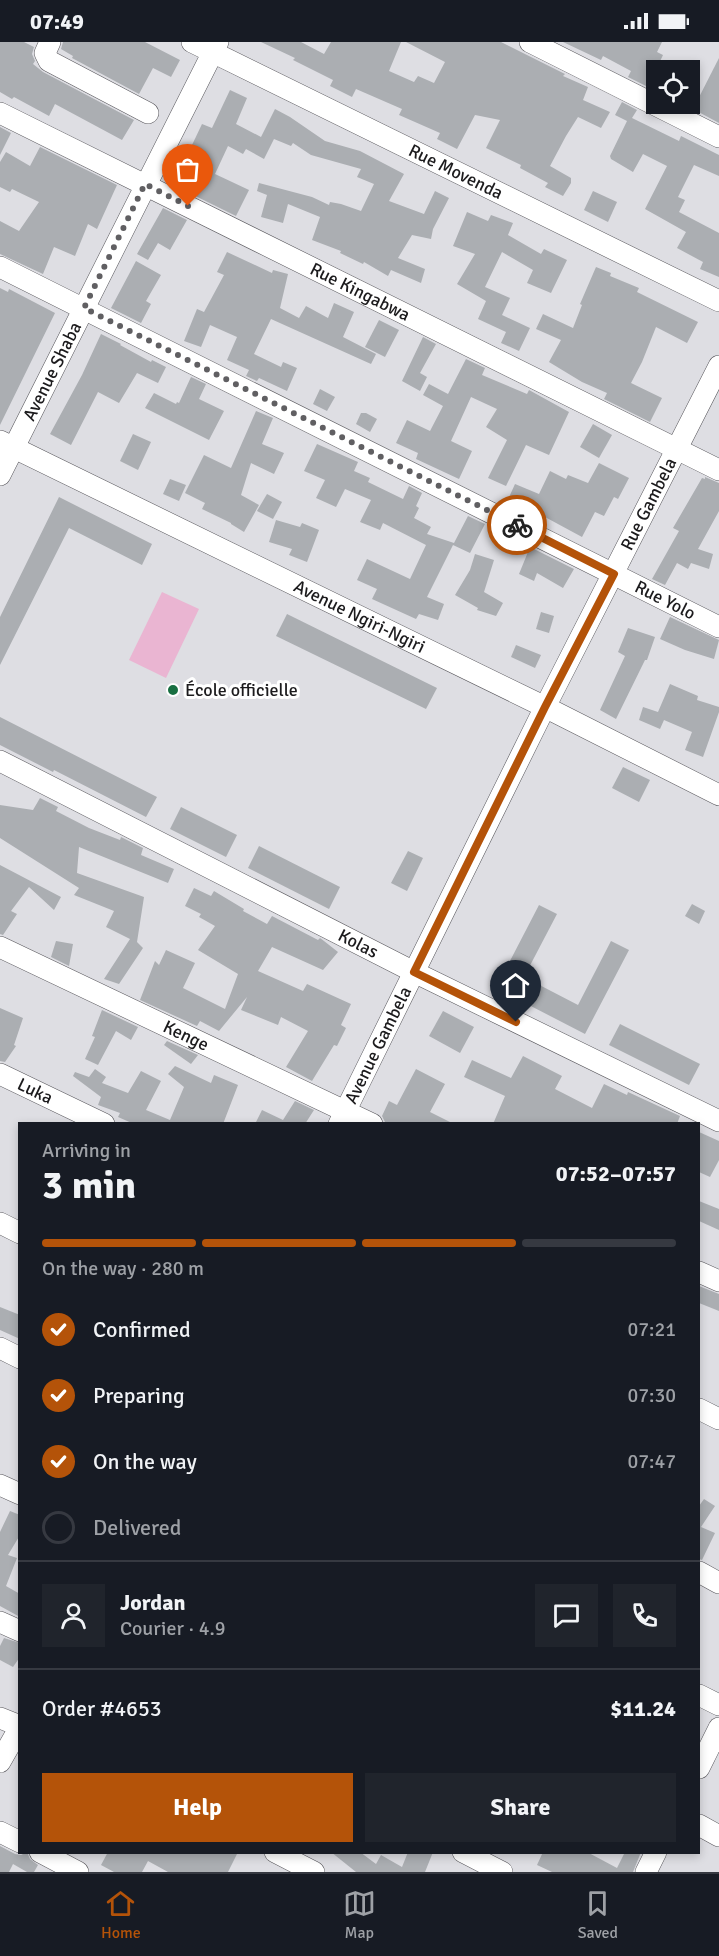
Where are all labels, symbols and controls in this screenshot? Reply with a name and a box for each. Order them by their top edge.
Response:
text: 07:49 [30,8,84,35]
map controls [646,60,700,114]
button: locate [646,60,700,114]
street label: Rue Movenda [405,139,507,204]
pin [162,144,213,206]
icon: bag [171,153,204,186]
street label: Rue Kingabwa [306,258,414,326]
street label: Avenue Shaba [18,318,86,425]
street label: Rue Gambela [616,454,681,554]
courier [487,495,547,555]
icon: bike [501,509,534,542]
street label: Avenue Ngiri-Ngiri [290,575,429,658]
street label: Rue Yolo [631,576,699,625]
place label: École officielle [185,679,298,701]
marker: École officielle [166,683,180,697]
street label: Kolas [334,924,382,963]
pin [490,960,541,1022]
icon: home [499,969,532,1002]
street label: Avenue Gambela [340,983,416,1108]
street label: Kenge [160,1015,212,1056]
street label: Luka [14,1073,57,1109]
text: Arriving in [42,1138,131,1163]
text: 07:52–07:57 [556,1160,676,1187]
text: 3 min [42,1161,136,1209]
text: On the way · 280 m [42,1256,204,1281]
icon: check [42,1313,75,1346]
text: Confirmed [93,1316,191,1343]
text: 07:21 [627,1317,676,1342]
icon: check [42,1379,75,1412]
text: Preparing [93,1382,185,1409]
text: 07:30 [627,1383,676,1408]
icon: check [42,1445,75,1478]
text: On the way [93,1448,197,1475]
text: 07:47 [627,1449,676,1474]
text: Delivered [93,1514,181,1541]
button: person [42,1584,105,1647]
button: chat [535,1584,598,1647]
button: phone [613,1584,676,1647]
text: Jordan [120,1589,186,1616]
text: Courier · 4.9 [120,1616,226,1641]
text: Order #4653 [42,1695,162,1722]
text: $11.24 [610,1695,676,1722]
button: Help [42,1773,353,1842]
button: Share [365,1773,676,1842]
tab: Home [101,1887,141,1943]
tab: Map [343,1887,376,1943]
tab: Saved [578,1887,618,1943]

